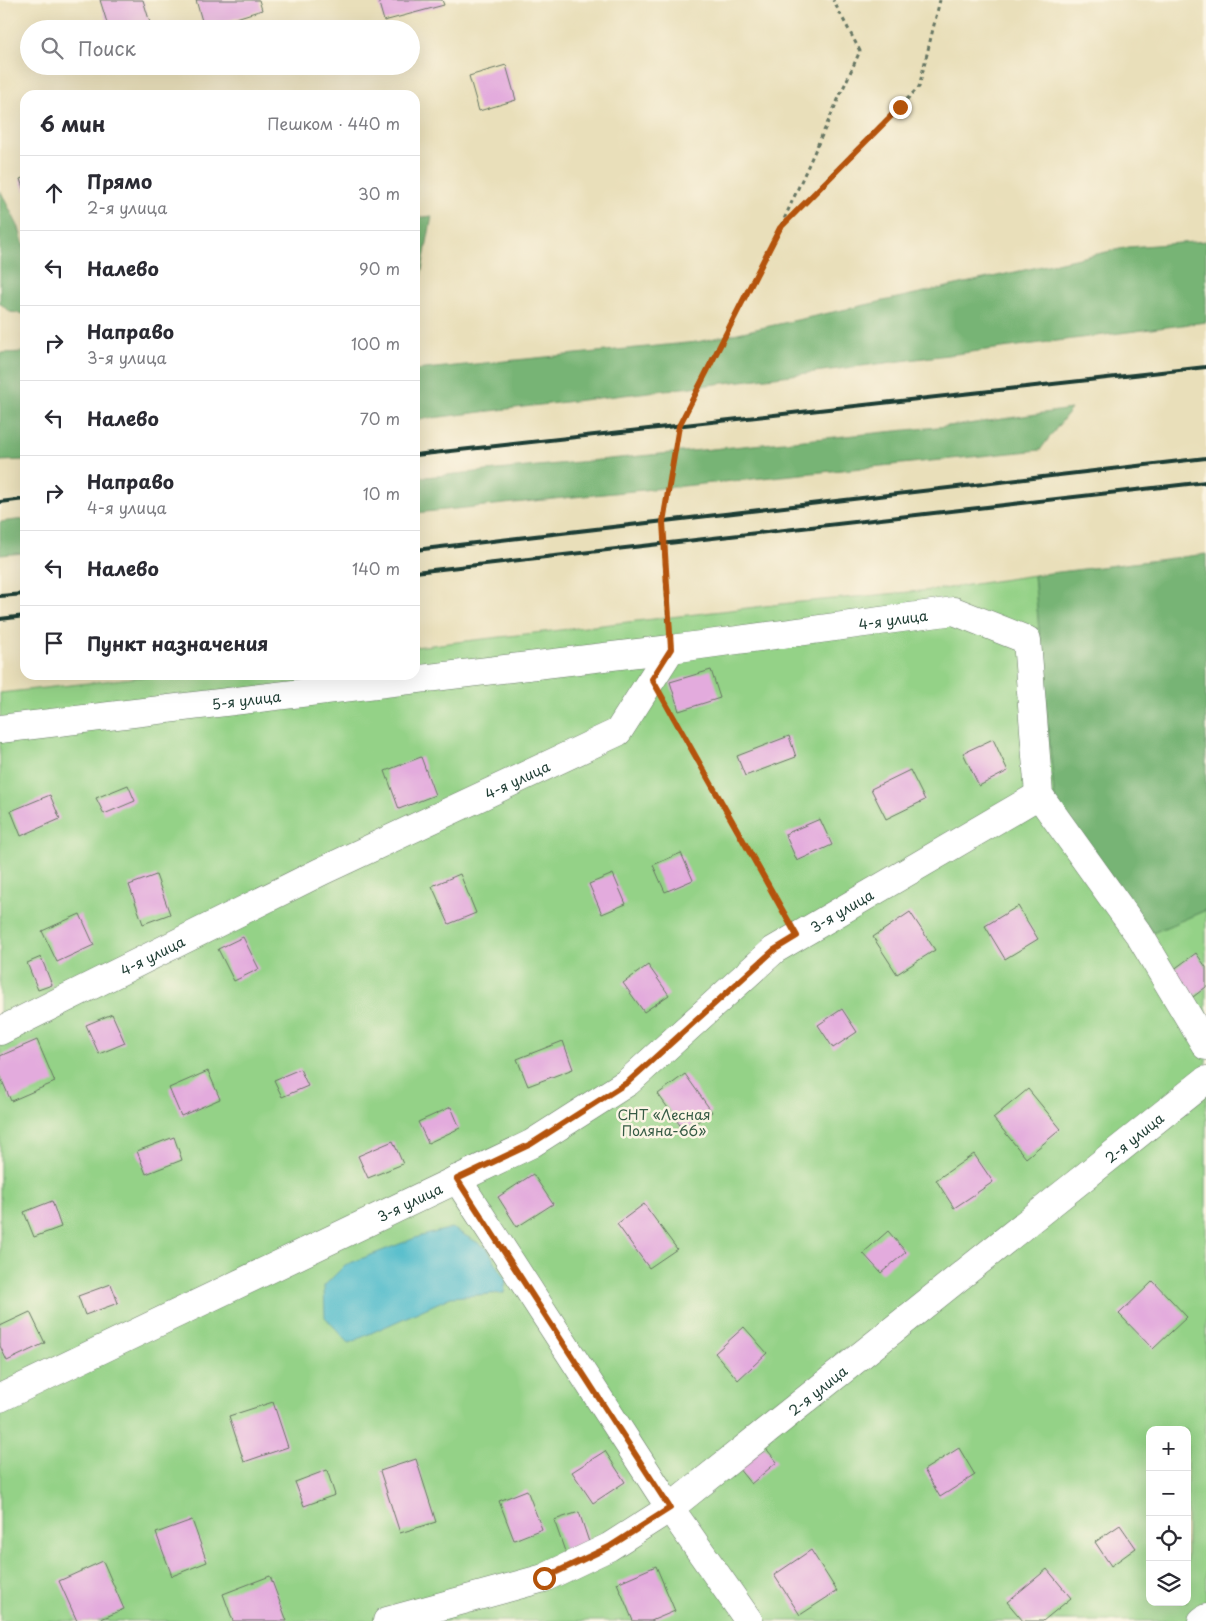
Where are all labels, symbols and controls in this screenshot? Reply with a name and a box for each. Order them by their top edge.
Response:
search box [20,20,420,75]
icon: search [38,34,66,62]
text: Поиск [78,34,136,62]
route end [889,96,912,119]
text: 6 мин [40,107,106,139]
text: Пешком · 440 m [267,111,400,135]
text: Прямо [87,167,152,195]
icon: ahead [40,179,68,207]
text: 30 m [358,181,400,205]
text: 2-я улица [87,195,167,219]
icon: left [40,254,68,282]
text: Налево [87,254,159,282]
text: 90 m [359,256,400,280]
text: Направо [87,317,174,345]
icon: right [40,329,68,357]
text: 100 m [351,331,400,355]
text: 3-я улица [87,345,167,369]
icon: left [40,404,68,432]
text: Налево [87,404,159,432]
text: 70 m [360,406,400,430]
text: Направо [87,467,174,495]
icon: right [40,479,68,507]
text: 10 m [363,481,400,505]
text: 4-я улица [87,495,167,519]
icon: left [40,554,68,582]
text: Налево [87,554,159,582]
text: 140 m [352,556,400,580]
street label: 4-я улица [857,604,929,634]
icon: arrive [40,629,68,657]
text: Пункт назначения [87,629,268,657]
street label: 5-я улица [211,685,282,714]
street label: 4-я улица [481,755,553,804]
street label: 3-я улица [806,884,877,937]
street label: 4-я улица [116,930,188,980]
park label: СНТ «Лесная Поляна-66» [617,1104,711,1141]
street label: 2-я улица [1100,1107,1168,1168]
street label: 3-я улица [374,1177,446,1227]
street label: 2-я улица [784,1360,852,1420]
map controls [1146,1426,1191,1606]
button: + [1146,1426,1191,1471]
button: − [1146,1471,1191,1516]
button: locate [1146,1516,1191,1561]
button: layers [1146,1561,1191,1606]
route start [533,1567,556,1590]

